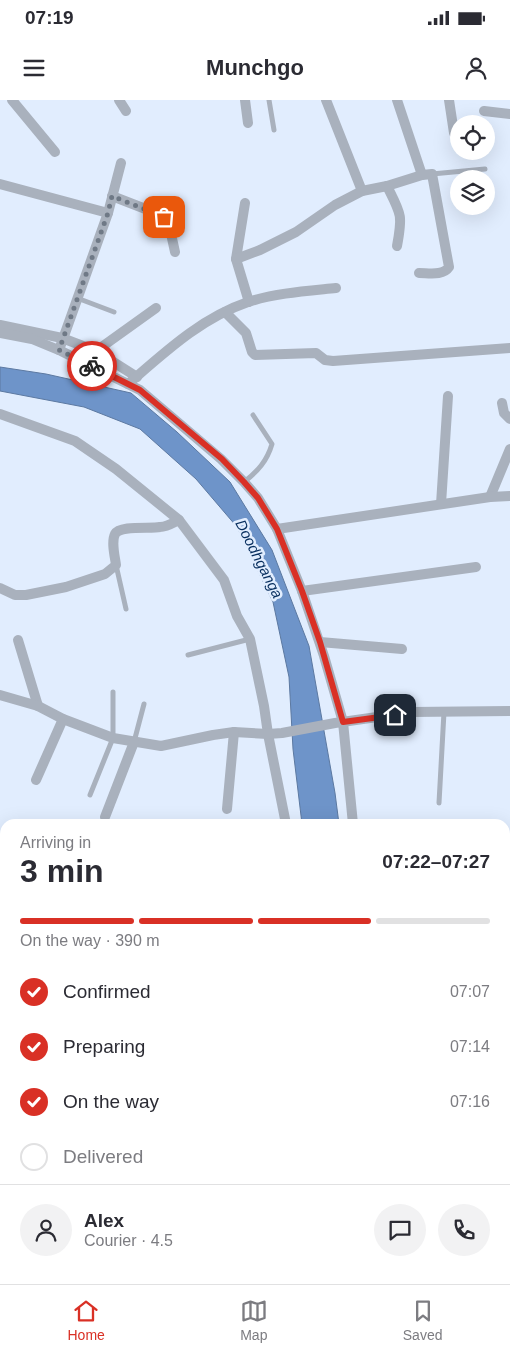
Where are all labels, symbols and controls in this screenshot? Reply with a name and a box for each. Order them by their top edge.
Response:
text: 07:19 [25,7,74,28]
icon: menu [20,54,48,82]
icon: person [462,54,490,82]
text: Munchgo [206,55,304,80]
map controls [450,115,495,215]
button: locate [450,115,495,160]
button: layers [450,170,495,215]
pin [143,196,185,238]
icon: bag [150,203,178,231]
courier [67,341,117,391]
icon: bike [78,352,106,380]
water label: Doodhganga [232,517,287,601]
pin [374,694,416,736]
icon: home [381,701,409,729]
text: Arriving in [20,834,91,851]
text: 07:22–07:27 [382,851,490,872]
text: 3 min [20,853,104,889]
text: On the way · 390 m [20,932,160,949]
icon: check [20,978,48,1006]
text: Confirmed [63,981,151,1002]
text: 07:07 [450,983,490,1000]
icon: check [20,1033,48,1061]
text: Preparing [63,1036,145,1057]
text: 07:14 [450,1038,490,1055]
icon: check [20,1088,48,1116]
text: On the way [63,1091,159,1112]
text: 07:16 [450,1093,490,1110]
text: Delivered [63,1146,143,1167]
button: person [20,1204,72,1256]
button: chat [374,1204,426,1256]
button: phone [438,1204,490,1256]
text: Alex [84,1210,124,1231]
text: Courier · 4.5 [84,1232,173,1249]
tab: Home [67,1297,105,1343]
tab: Map [240,1297,268,1343]
tab: Saved [403,1297,442,1343]

